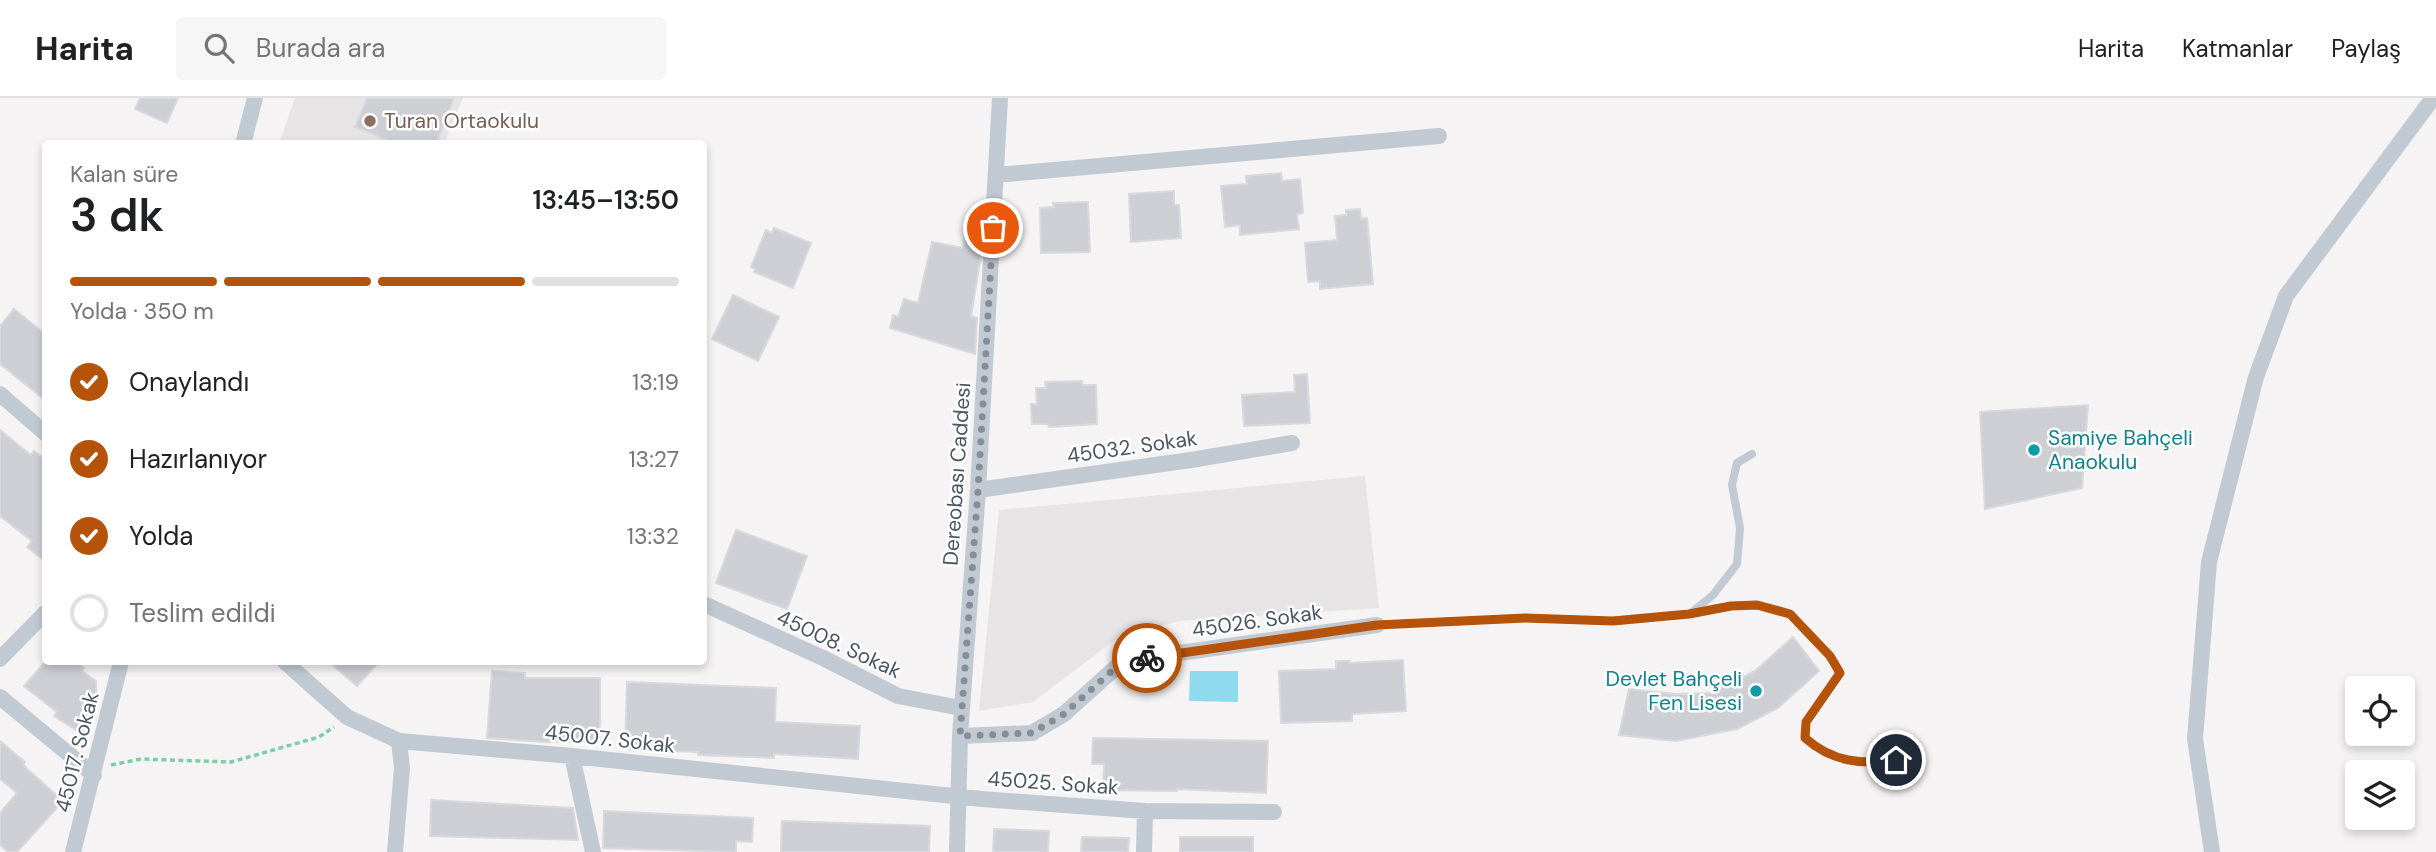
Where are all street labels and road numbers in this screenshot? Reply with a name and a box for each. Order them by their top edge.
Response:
street label: Dereobası Caddesi [937,382,977,566]
street label: 45032. Sokak [1065,424,1199,470]
street label: 45026. Sokak [1190,598,1324,644]
street label: 45008. Sokak [772,603,906,685]
street label: 45017. Sokak [48,688,106,815]
street label: 45007. Sokak [543,718,677,760]
street label: 45025. Sokak [986,764,1120,802]

